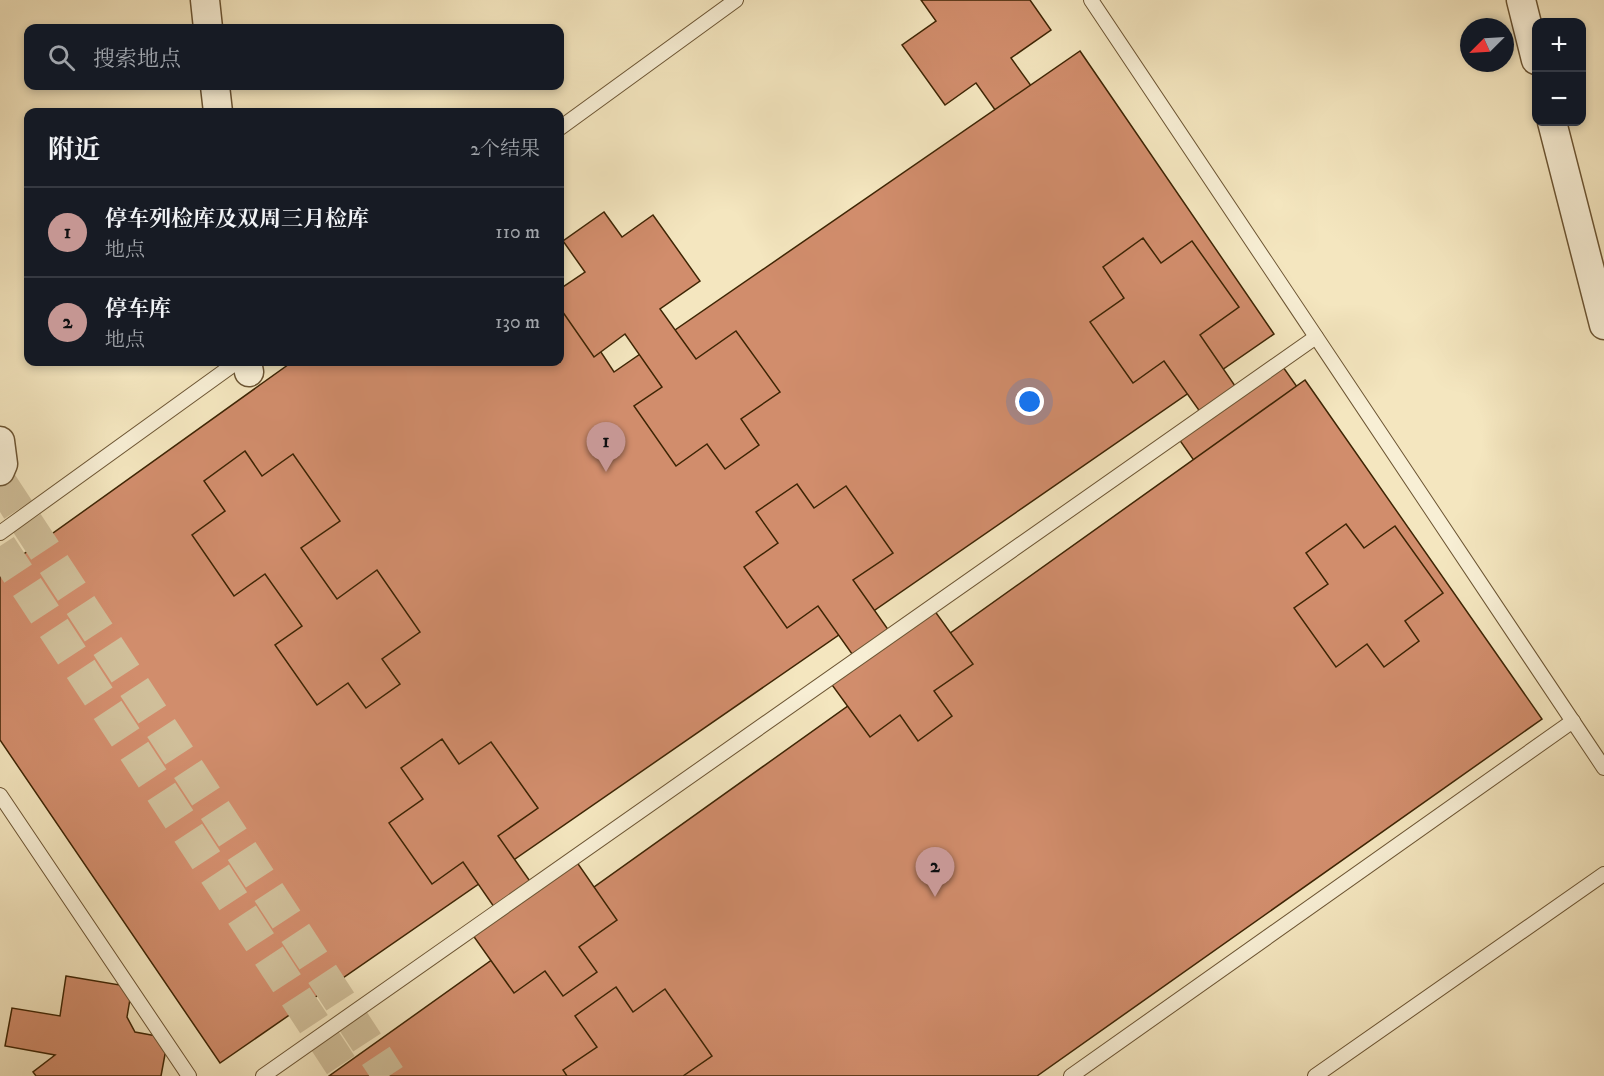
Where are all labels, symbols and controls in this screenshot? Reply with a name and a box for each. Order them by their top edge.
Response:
north arrow [1460,18,1514,72]
map controls [1532,18,1586,126]
button: + [1532,18,1586,72]
search box [24,24,564,90]
icon: search [45,41,78,74]
text: 搜索地点 [93,46,181,73]
button: − [1532,72,1586,126]
text: 附近 [48,134,100,167]
text: 2个结果 [470,137,540,162]
text: 停车列检库及双周三月检库 [105,206,369,233]
text: 1 [64,220,71,245]
text: 110 m [495,220,540,245]
text: 地点 [105,238,145,263]
text: 停车库 [105,296,171,323]
text: 2 [63,310,72,335]
text: 130 m [495,310,540,335]
text: 地点 [105,328,145,353]
your location [1015,387,1044,416]
pin: 1 [586,422,626,472]
pin: 2 [916,848,954,897]

